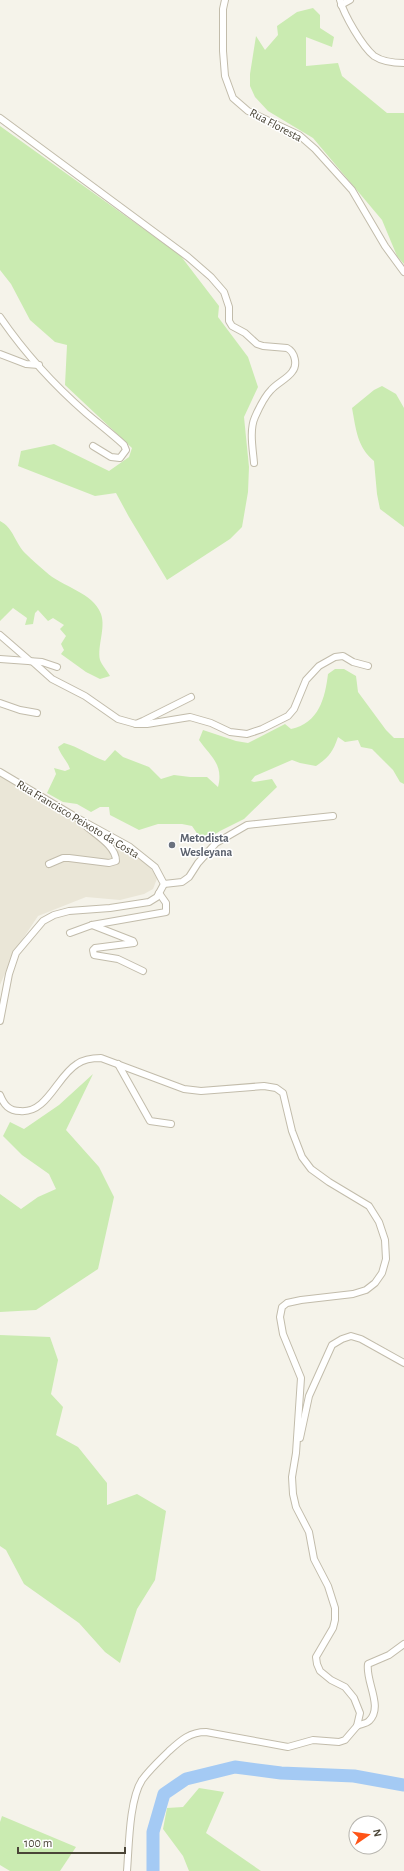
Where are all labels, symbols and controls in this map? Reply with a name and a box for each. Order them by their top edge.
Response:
street label: Rua Floresta [248,106,304,144]
street label: Rua Francisco Peixoto da Costa [15,778,142,861]
place label: Metodista Wesleyana [180,832,233,859]
marker: Metodista Wesleyana [167,840,177,850]
north arrow [348,1815,388,1855]
text: N [371,1828,383,1838]
scale bar [18,1829,125,1855]
text: 100 m [24,1837,52,1849]

